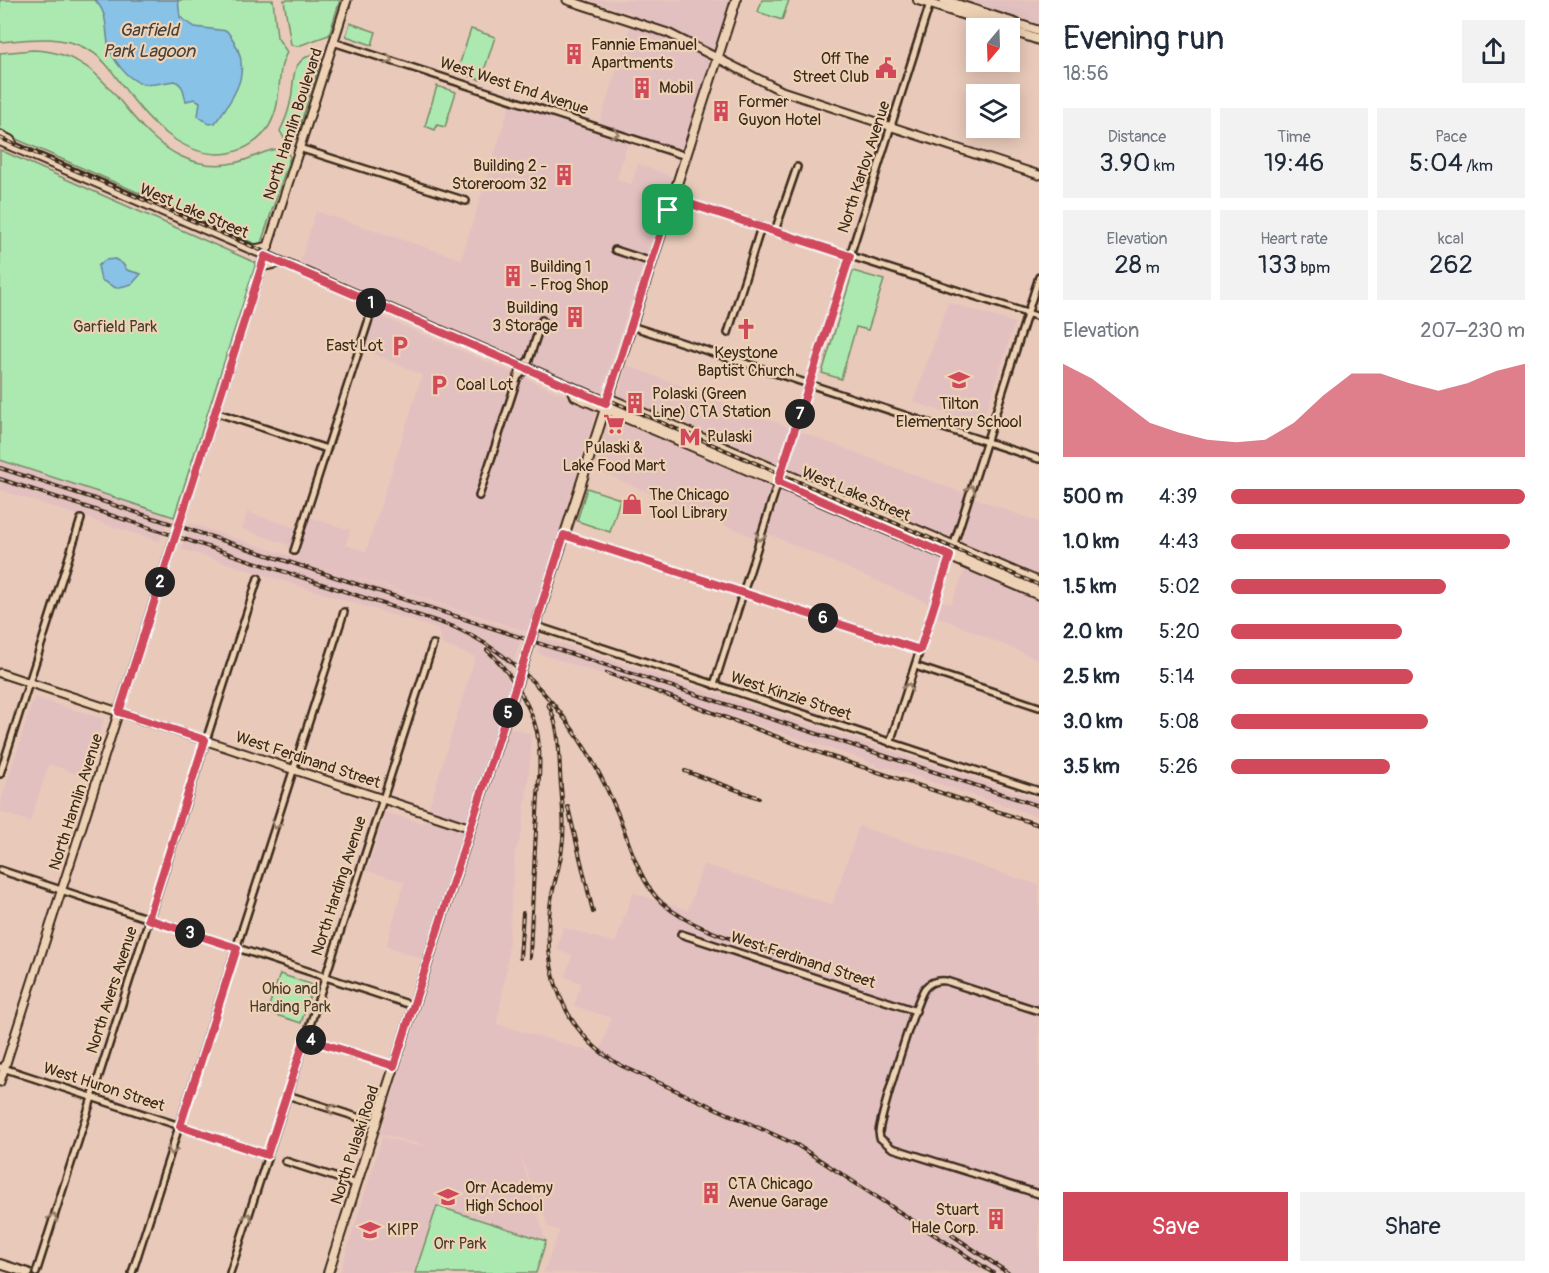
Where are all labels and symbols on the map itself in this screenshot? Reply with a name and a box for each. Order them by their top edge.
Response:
north arrow [966,18,1020,72]
water label: Garfield Park Lagoon [103,19,196,63]
place label: Fannie Emanuel Apartments [591,35,697,73]
building icon: Fannie Emanuel Apartments [562,42,586,66]
street label: North Hamlin Boulevard [259,45,327,203]
place label: Off The Street Club [793,49,869,87]
one-way arrow [383,53,394,65]
street label: West West End Avenue [437,53,591,120]
public building icon: Off The Street Club [874,56,898,80]
building icon: Mobil [630,76,654,100]
place label: Mobil [659,78,694,98]
place label: Former Guyon Hotel [738,92,821,130]
street label: North Karlov Avenue [833,98,895,236]
building icon: Former Guyon Hotel [709,99,733,123]
one-way arrow [609,125,620,138]
place label: Building 2 - Storeroom 32 [452,156,547,194]
building icon: Building 2 - Storeroom 32 [552,163,576,187]
street label: West Lake Street [136,179,252,243]
pin [642,184,693,235]
place label: Building 1 - Frog Shop [530,257,609,295]
building icon: Building 1 - Frog Shop [501,264,525,288]
pin: 1 [356,288,386,318]
place label: Building 3 Storage [492,298,558,336]
building icon: Building 3 Storage [563,305,587,329]
park label: Garfield Park [73,317,157,337]
church icon: Keystone Baptist Church [734,317,758,341]
parking icon: East Lot [388,334,412,358]
place label: East Lot [326,336,384,356]
place label: Keystone Baptist Church [697,343,795,381]
school or university icon: Tilton Elementary School [947,368,971,392]
parking icon: Coal Lot [427,373,451,397]
place label: Coal Lot [456,375,514,395]
place label: Polaski (Green Line) CTA Station [652,384,771,422]
building icon: Polaski (Green Line) CTA Station [623,391,647,415]
place label: Tilton Elementary School [896,394,1022,432]
pin: 7 [785,399,815,429]
supermarket icon: Pulaski & Lake Food Mart [602,412,626,436]
metro station icon: Pulaski [678,425,702,449]
place label: Pulaski [707,427,752,447]
place label: Pulaski & Lake Food Mart [563,438,666,476]
street label: West Lake Street [798,462,914,526]
one-way arrow [964,484,976,495]
place label: The Chicago Tool Library [649,485,730,523]
shop icon: The Chicago Tool Library [620,492,644,516]
one-way arrow [755,531,768,542]
pin: 2 [145,567,175,597]
pin: 6 [808,603,838,633]
street label: West Kinzie Street [728,667,855,725]
one-way arrow [901,682,913,693]
pin: 5 [493,698,523,728]
street label: West Ferdinand Street [233,727,384,793]
street label: North Hamlin Avenue [44,731,108,873]
street label: North Harding Avenue [307,813,371,958]
one-way arrow [271,819,284,830]
pin: 3 [175,918,205,948]
street label: North Avers Avenue [82,924,142,1056]
street label: West Ferdinand Street [728,927,879,993]
park label: Ohio and Harding Park [249,979,331,1017]
pin: 4 [296,1025,326,1055]
street label: West Huron Street [41,1058,168,1116]
street label: North Pulaski Road [326,1083,384,1207]
one-way arrow [326,1104,337,1116]
one-way arrow [166,1145,179,1156]
place label: CTA Chicago Avenue Garage [728,1174,828,1212]
place label: Orr Academy High School [465,1178,553,1216]
building icon: CTA Chicago Avenue Garage [699,1181,723,1205]
school or university icon: Orr Academy High School [436,1185,460,1209]
place label: Stuart Hale Corp. [911,1200,980,1238]
building icon: Stuart Hale Corp. [984,1207,1008,1231]
one-way arrow [46,1212,59,1223]
one-way arrow [241,1212,253,1223]
school or university icon: KIPP [358,1218,382,1242]
place label: KIPP [387,1220,419,1240]
park label: Orr Park [433,1234,487,1254]

